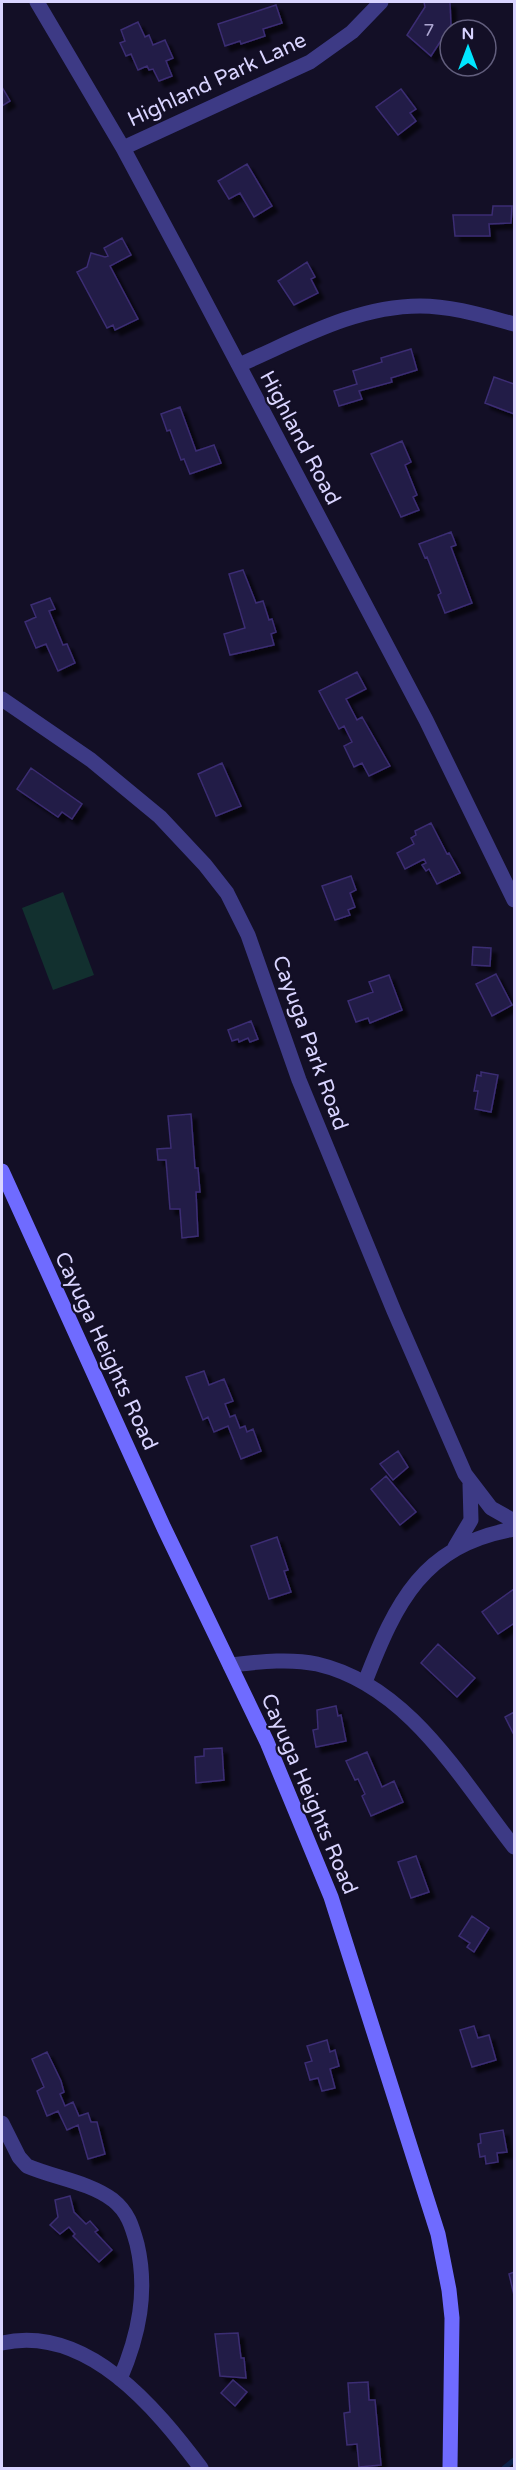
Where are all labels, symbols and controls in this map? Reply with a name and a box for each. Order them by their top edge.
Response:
north arrow [438,18,498,78]
house number: 7 [423,19,435,41]
text: N [462,24,474,44]
street label: Highland Park Lane [124,28,310,132]
street label: Highland Road [254,367,346,509]
street label: Cayuga Park Road [267,952,353,1134]
street label: Cayuga Heights Road [49,1248,163,1454]
street label: Cayuga Heights Road [255,1690,363,1898]

